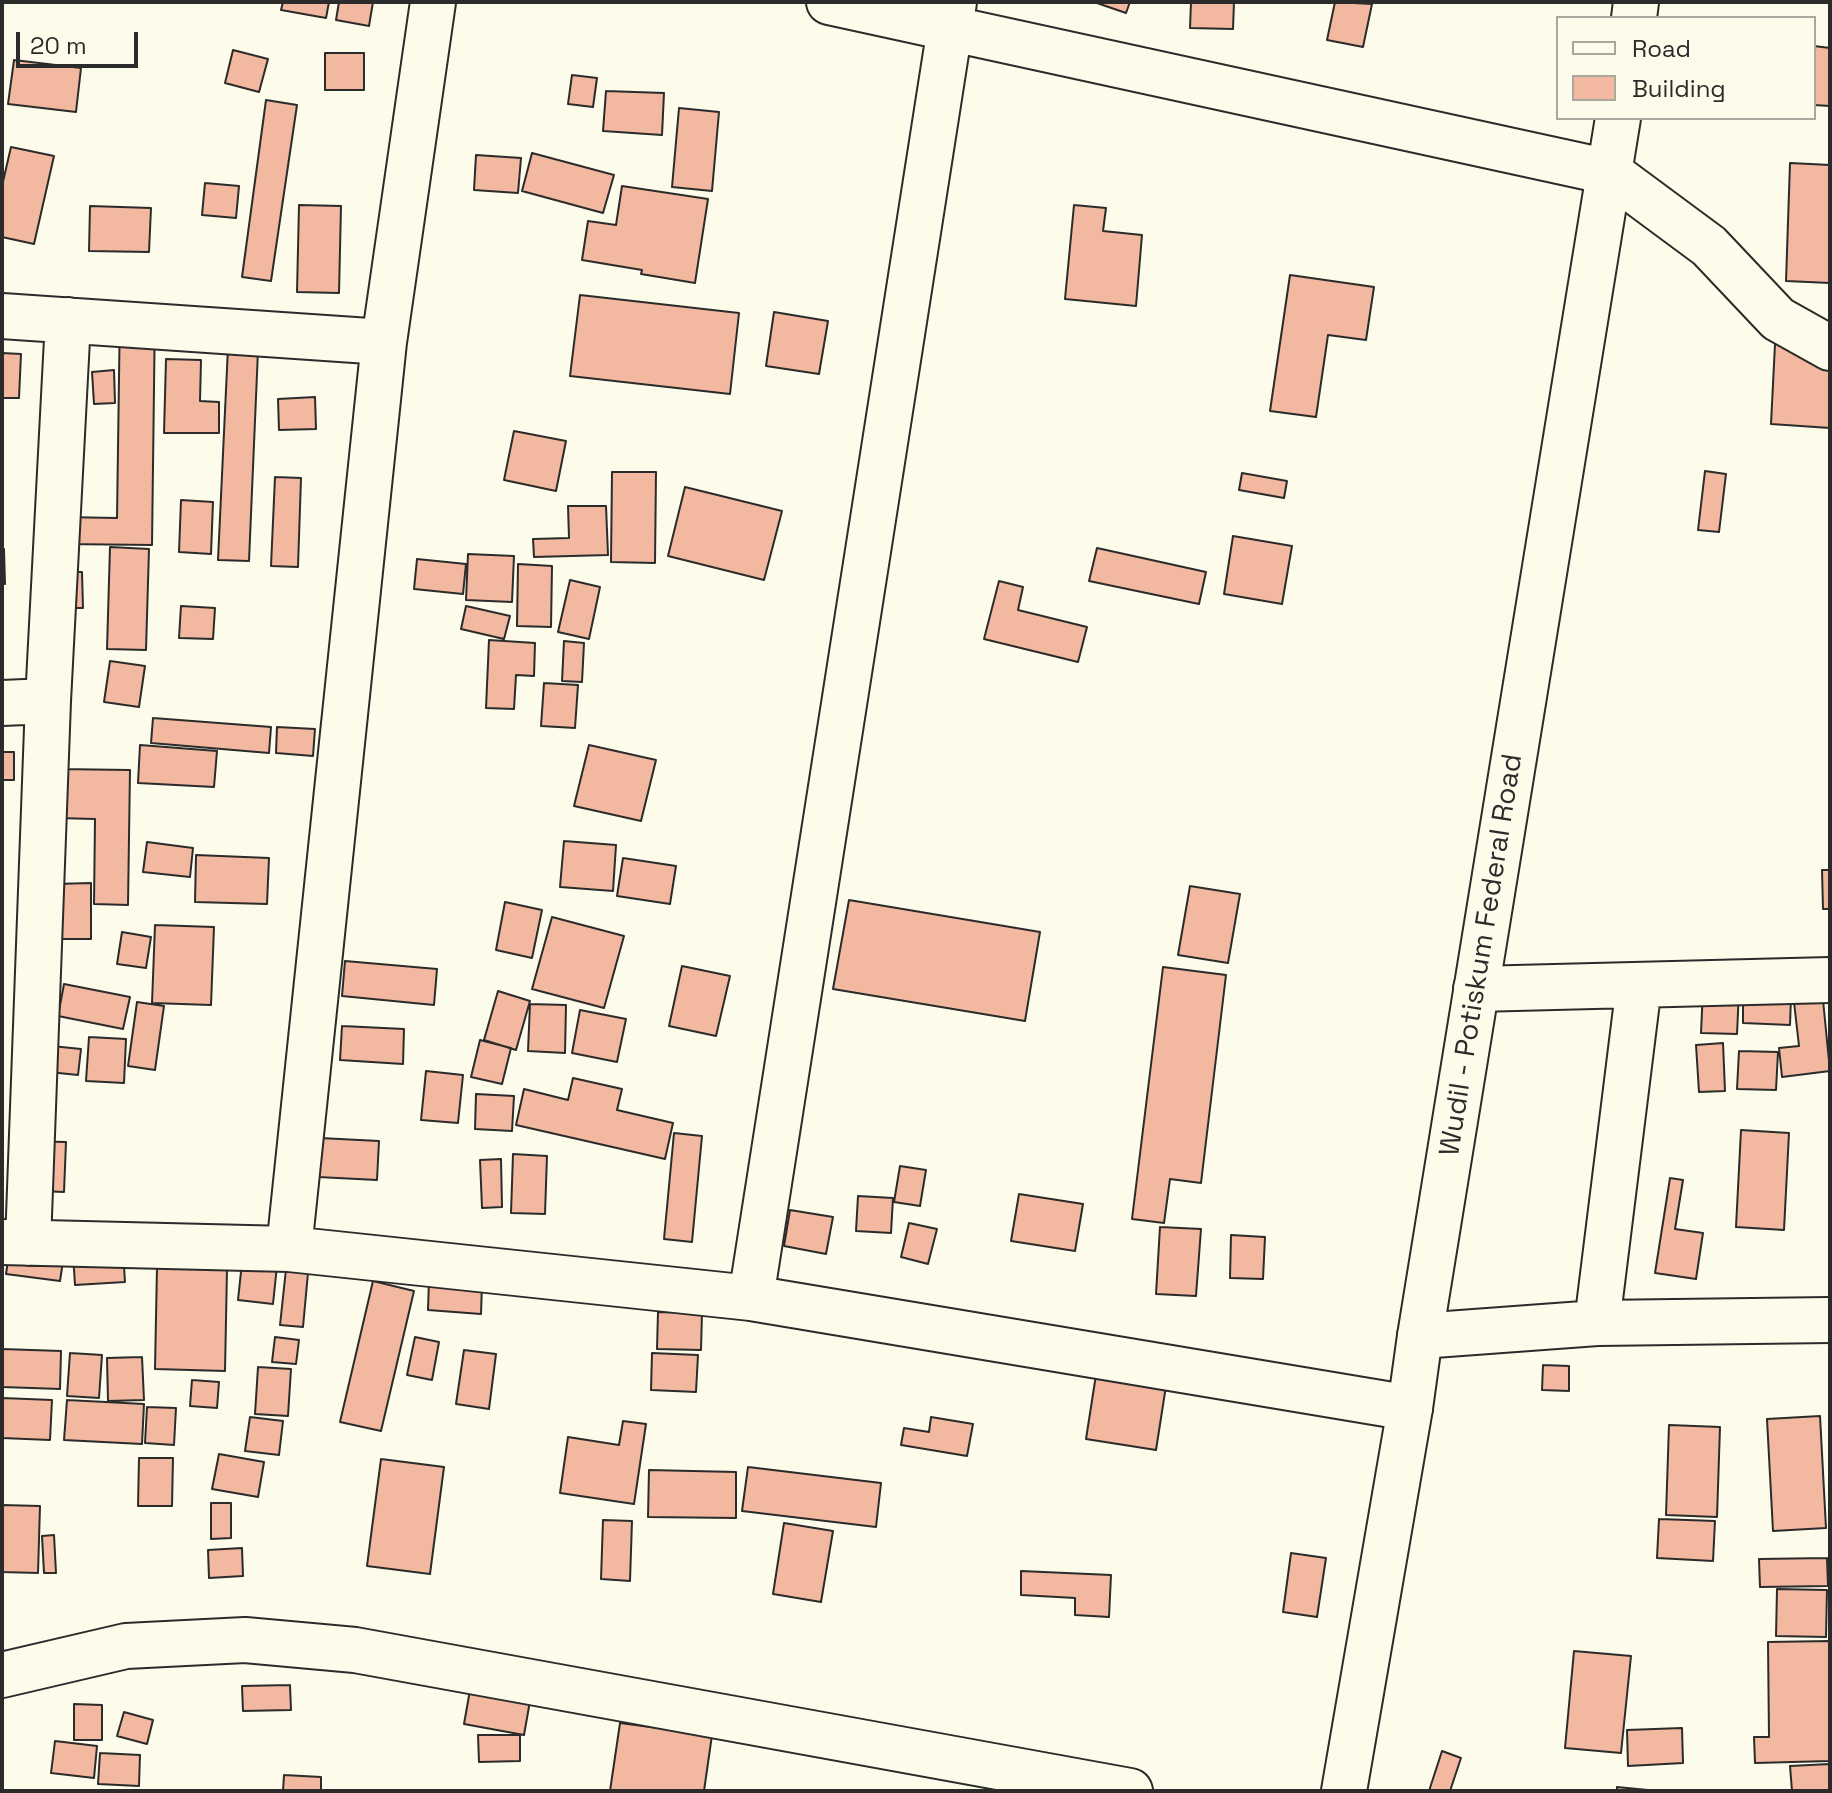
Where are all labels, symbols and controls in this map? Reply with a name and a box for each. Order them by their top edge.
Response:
scale bar [20,16,142,66]
legend [1556,16,1816,120]
text: 20 m [30,30,87,61]
text: Road [1632,33,1691,64]
text: Building [1632,73,1726,104]
street label: Wudil - Potiskum Federal Road [1434,752,1530,1158]

